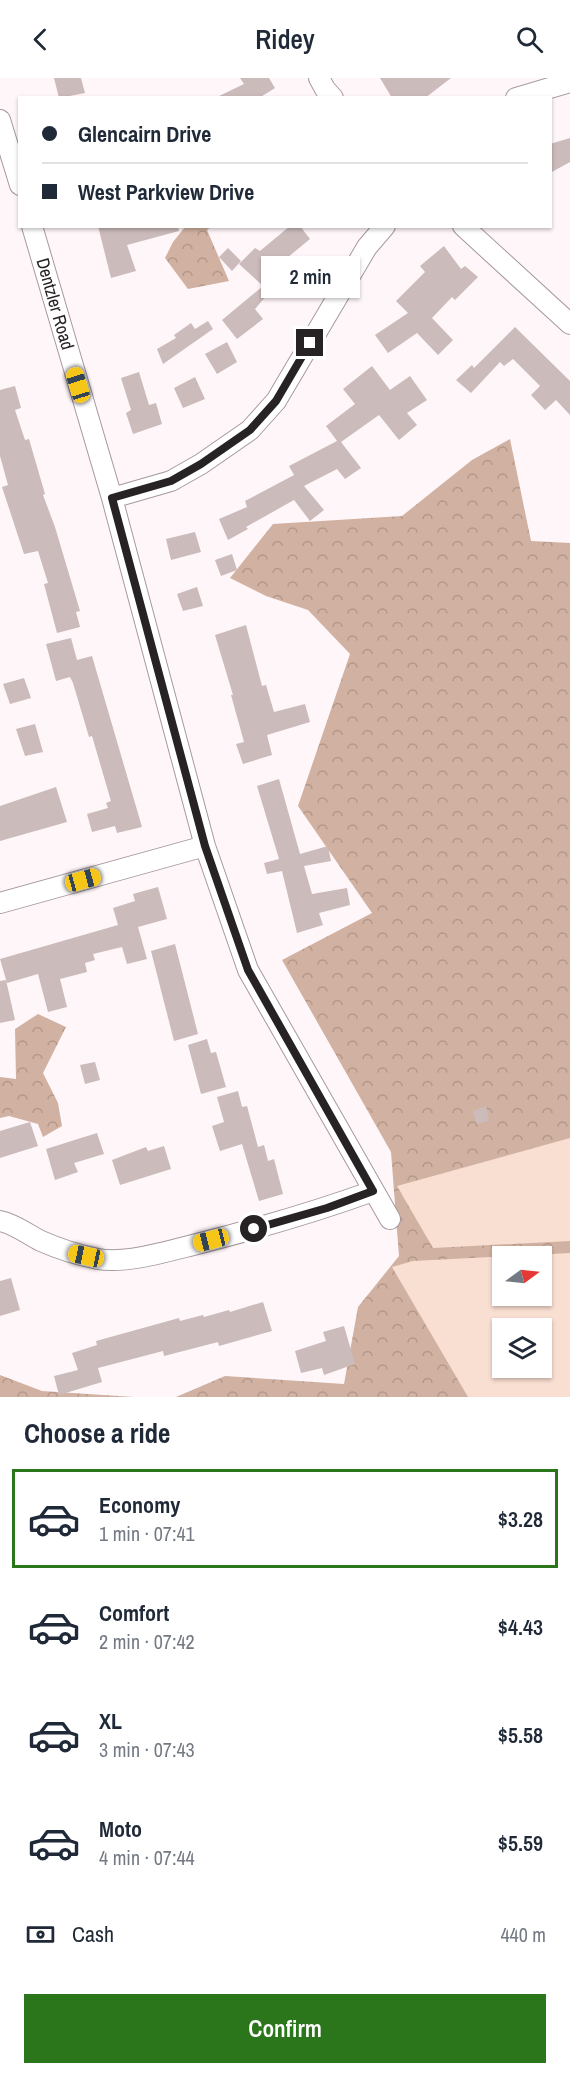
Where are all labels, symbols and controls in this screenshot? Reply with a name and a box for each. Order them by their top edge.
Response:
text: Ridey [255,21,315,57]
icon: back [24,23,57,56]
icon: search [513,23,546,56]
text: Glencairn Drive [78,119,211,149]
text: West Parkview Drive [78,177,254,207]
street label: Dentzler Road [30,255,80,353]
callout: 2 min [260,256,360,298]
text: 2 min [289,263,332,290]
route end [296,329,323,356]
car [64,365,92,405]
car [63,867,103,893]
route start [240,1215,267,1242]
car [191,1227,231,1253]
car [67,1243,105,1269]
north arrow [492,1246,552,1306]
map controls [492,1246,552,1378]
button: layers [492,1318,552,1378]
text: Choose a ride [24,1415,170,1451]
text: Economy [99,1490,180,1520]
icon: car [27,1492,81,1546]
text: $3.28 [498,1504,543,1534]
text: 1 min · 07:41 [99,1520,195,1547]
text: Comfort [99,1598,169,1628]
icon: car [27,1600,81,1654]
text: $4.43 [498,1612,543,1642]
text: 2 min · 07:42 [99,1628,195,1655]
text: XL [99,1706,122,1736]
icon: car [27,1708,81,1762]
text: $5.58 [498,1720,543,1750]
text: 3 min · 07:43 [99,1736,195,1763]
text: Moto [99,1814,142,1844]
icon: car [27,1816,81,1870]
text: $5.59 [498,1828,543,1858]
text: 4 min · 07:44 [99,1844,195,1871]
icon: cash [24,1918,57,1951]
text: Cash [72,1919,114,1949]
text: 440 m [500,1921,546,1948]
button: Confirm [24,1994,546,2063]

